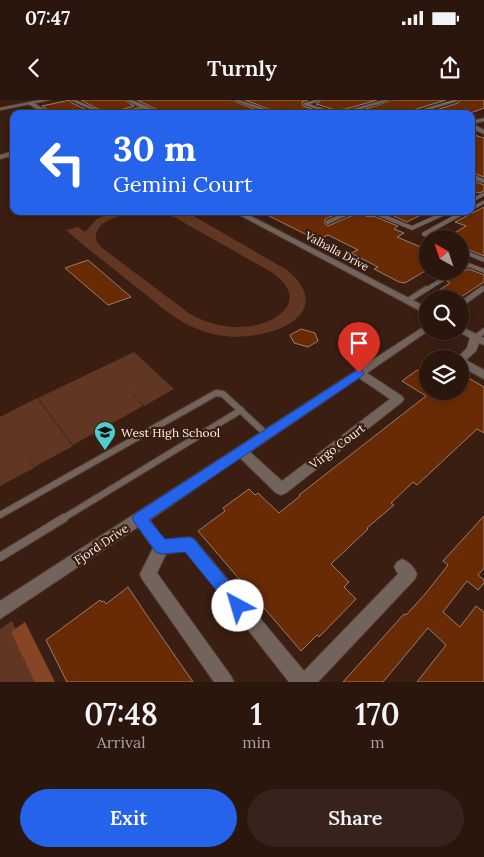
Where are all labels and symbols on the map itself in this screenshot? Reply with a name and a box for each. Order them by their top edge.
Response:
street label: Valhalla Drive [302,228,371,274]
north arrow [419,230,469,280]
pin [338,322,380,373]
school or university icon: West High School [93,420,117,451]
street label: Virgo Court [306,420,368,472]
place label: West High School [121,425,220,440]
street label: Fjord Drive [71,520,131,568]
position arrow [211,579,263,631]

